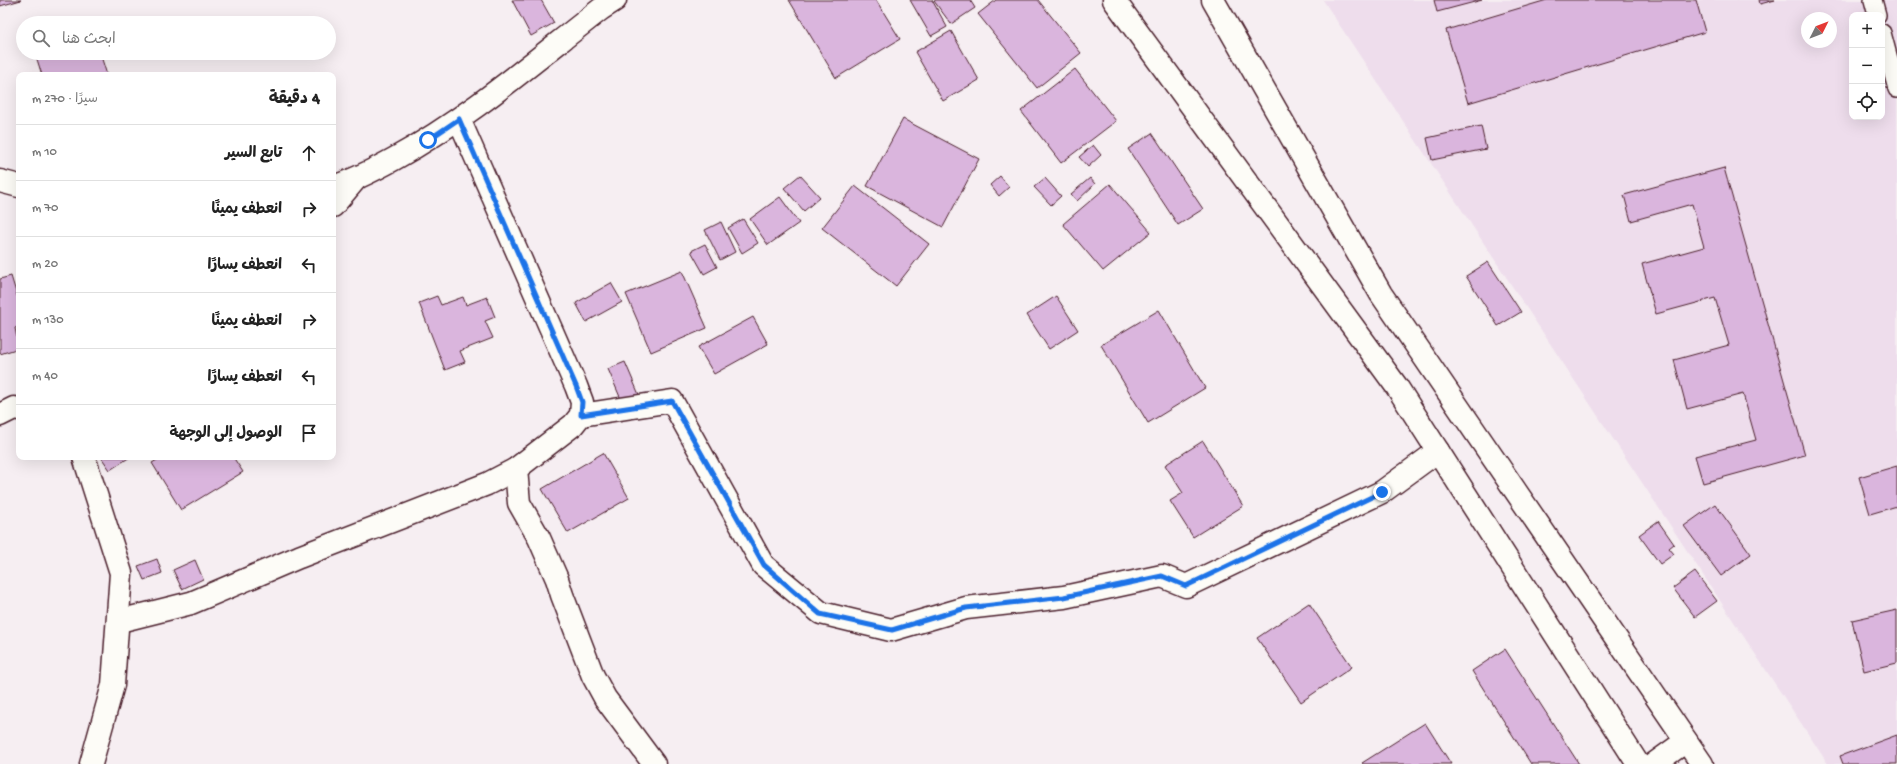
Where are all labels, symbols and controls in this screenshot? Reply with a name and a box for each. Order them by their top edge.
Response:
north arrow [1801,12,1837,48]
map controls [1849,12,1885,120]
button: + [1849,12,1885,48]
search box [16,16,336,60]
icon: search [30,27,52,49]
text: ابحث هنا [62,31,116,49]
button: − [1849,48,1885,84]
button: locate [1849,84,1885,120]
text: 4 دقيقة [269,90,320,110]
text: سيرًا · 270 m [32,92,98,107]
route start [419,131,437,149]
icon: ahead [298,142,320,164]
text: 10 m [32,145,57,160]
text: تابع السير [225,145,282,163]
icon: right [298,198,320,220]
text: 70 m [32,201,58,216]
text: انعطف يمينًا [211,201,282,219]
icon: left [298,254,320,276]
text: 20 m [32,257,58,272]
text: انعطف يسارًا [208,257,282,275]
icon: right [298,310,320,332]
text: 130 m [32,313,64,328]
text: انعطف يمينًا [211,313,282,331]
icon: left [298,366,320,388]
text: 40 m [32,369,58,384]
text: انعطف يسارًا [208,369,282,387]
icon: arrive [298,422,320,444]
text: الوصول إلى الوجهة [169,425,282,443]
route end [1373,483,1391,501]

